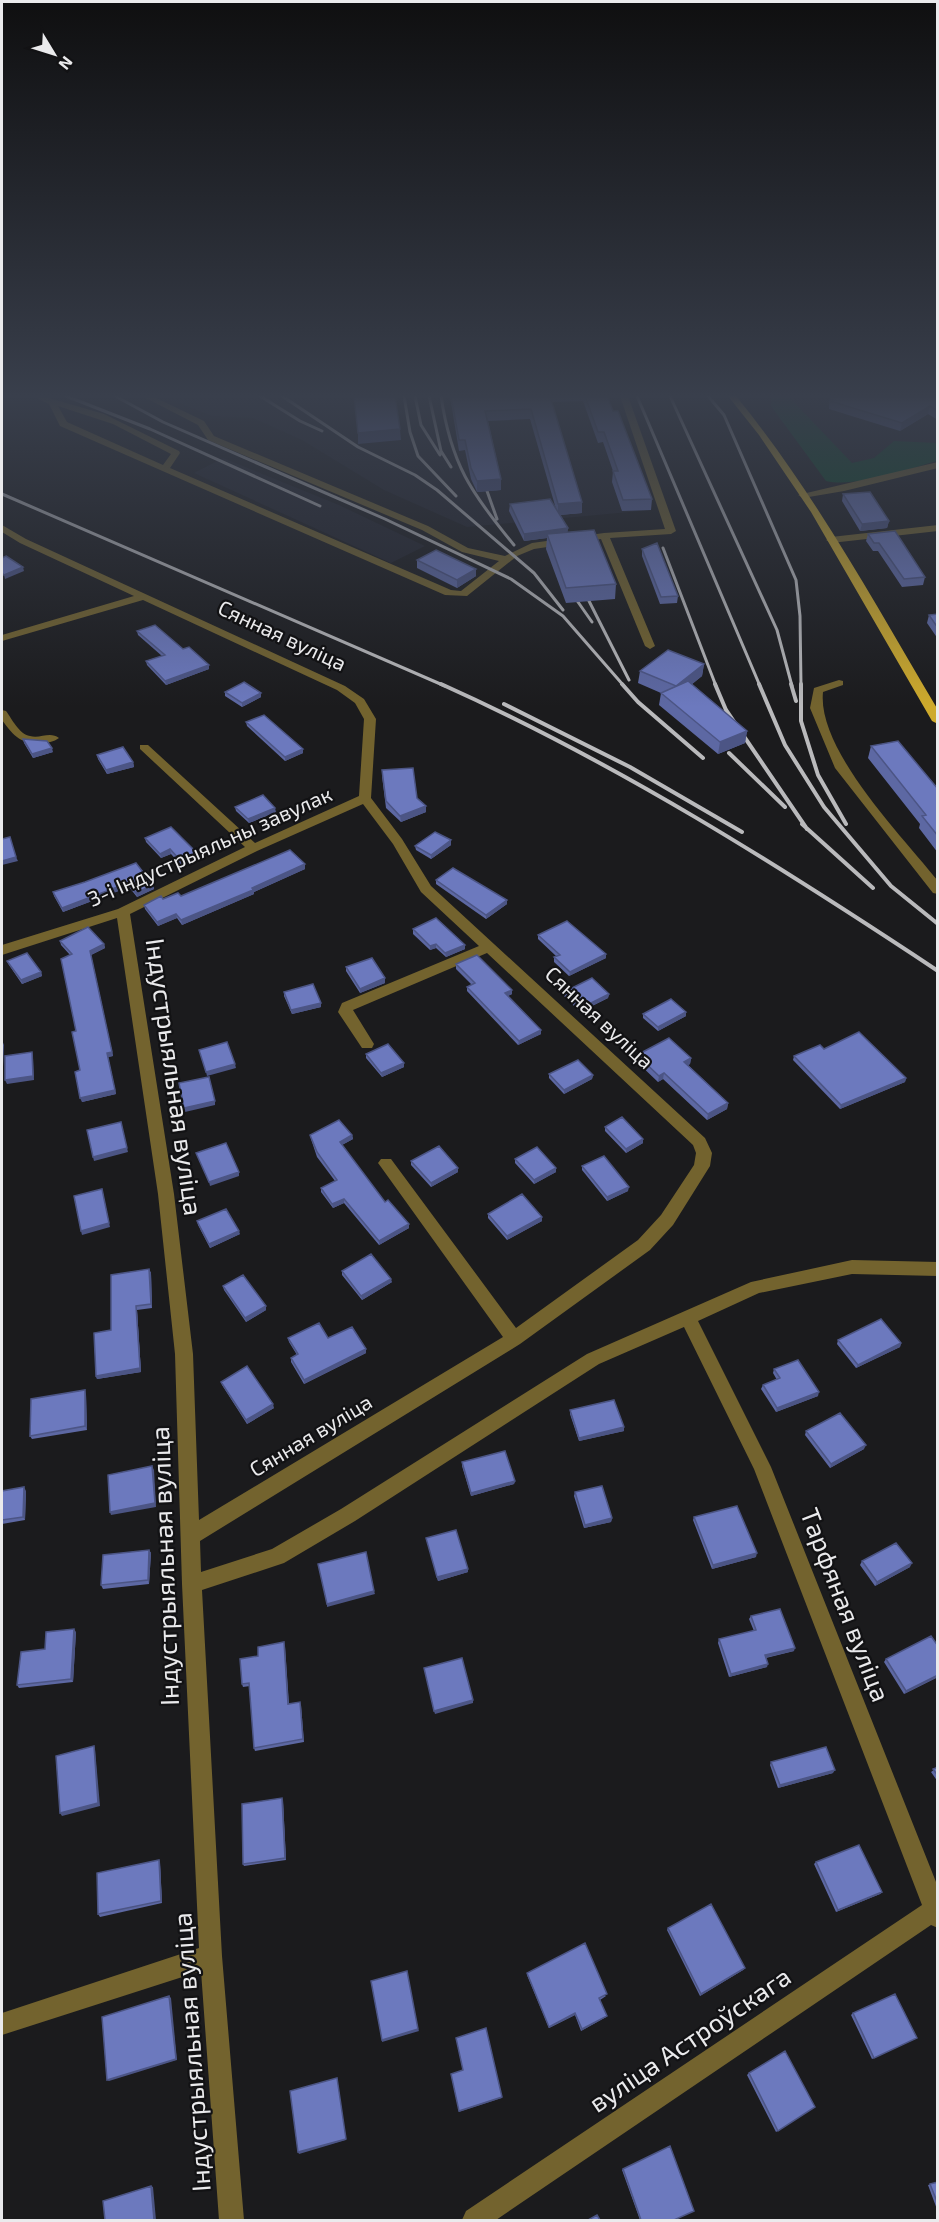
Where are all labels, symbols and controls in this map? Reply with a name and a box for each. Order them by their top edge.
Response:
north arrow [24,24,84,84]
text: N [55,53,77,74]
street label: Сянная вуліца [214,594,351,676]
street label: 3-і Індустрыяльны завулак [83,780,336,912]
street label: Індустрыяльная вуліца [140,936,210,1218]
street label: Сянная вуліца [540,960,659,1074]
street label: Сянная вуліца [244,1388,377,1482]
street label: Індустрыяльная вуліца [143,1426,185,1706]
street label: Тарфяная вуліца [794,1503,898,1706]
street label: Індустрыяльная вуліца [165,1911,217,2193]
street label: вуліца Астроўскага [582,1960,796,2119]

